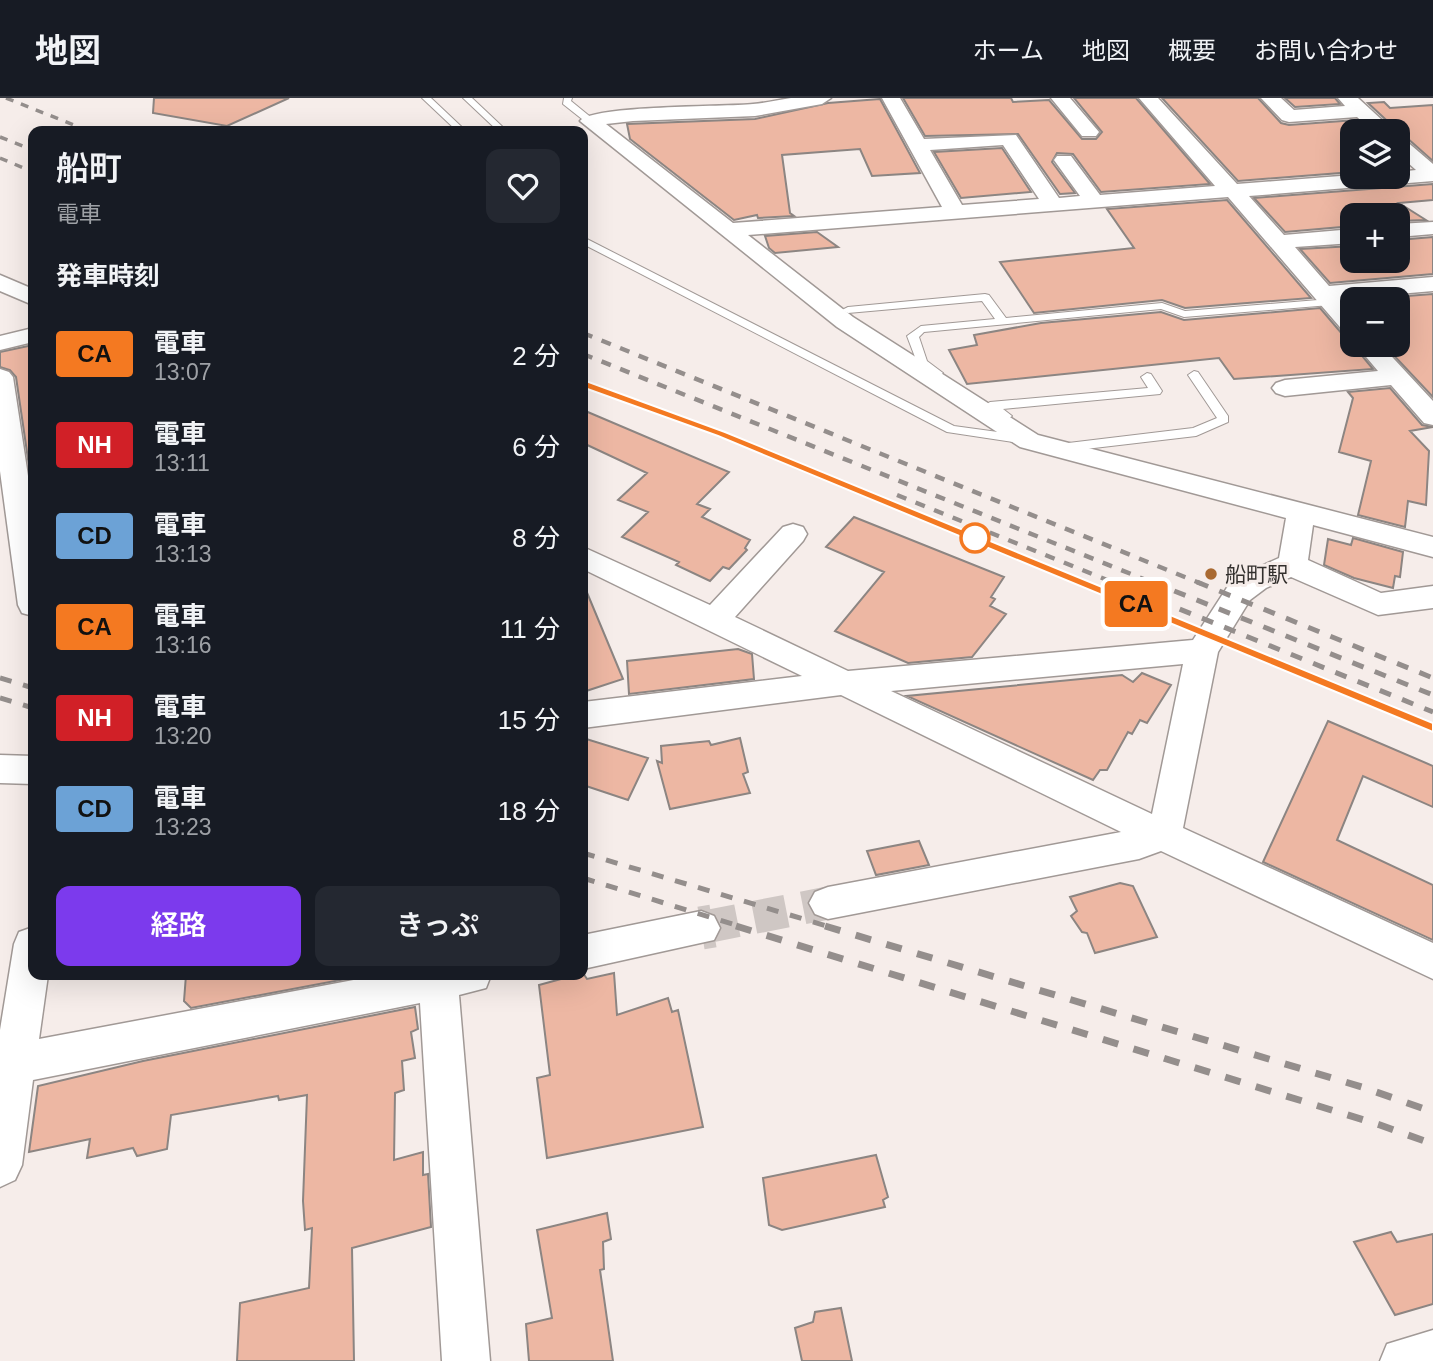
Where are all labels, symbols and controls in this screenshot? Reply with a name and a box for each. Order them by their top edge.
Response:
text: 地図 [35,32,101,69]
text: ホーム [973,37,1044,64]
text: 地図 [1082,37,1130,64]
text: 概要 [1168,37,1216,64]
text: お問い合わせ [1254,37,1398,64]
map controls [1340,119,1410,357]
button: layers [1340,119,1410,189]
button: heart [486,149,560,223]
text: 船町 [56,150,122,187]
text: 電車 [56,201,102,227]
button: + [1340,203,1410,273]
text: 発車時刻 [56,261,160,291]
button: − [1340,287,1410,357]
text: 電車 [154,328,206,358]
text: CA [77,340,112,367]
text: 2 分 [512,341,560,371]
text: 13:07 [154,359,212,385]
text: 電車 [154,419,206,449]
text: NH [77,431,112,458]
text: 6 分 [512,432,560,462]
text: 13:11 [154,450,210,476]
text: 電車 [154,510,206,540]
text: CD [77,522,112,549]
text: 8 分 [512,523,560,553]
unlabelled marker [960,523,990,553]
text: 13:13 [154,541,212,567]
place label: 船町駅 [1225,563,1288,586]
marker: 船町駅 [1203,566,1219,582]
line badge: CA [1104,581,1168,627]
text: CA [1119,590,1153,617]
text: 電車 [154,601,206,631]
text: CA [77,613,112,640]
text: 11 分 [500,614,560,644]
text: 13:16 [154,632,212,658]
text: 電車 [154,692,206,722]
text: NH [77,704,112,731]
text: 15 分 [498,705,560,735]
text: 13:20 [154,723,212,749]
text: 電車 [154,783,206,813]
text: CD [77,795,112,822]
text: 18 分 [498,796,560,826]
text: 13:23 [154,814,212,840]
button: 経路 [56,886,301,966]
button: きっぷ [315,886,560,966]

